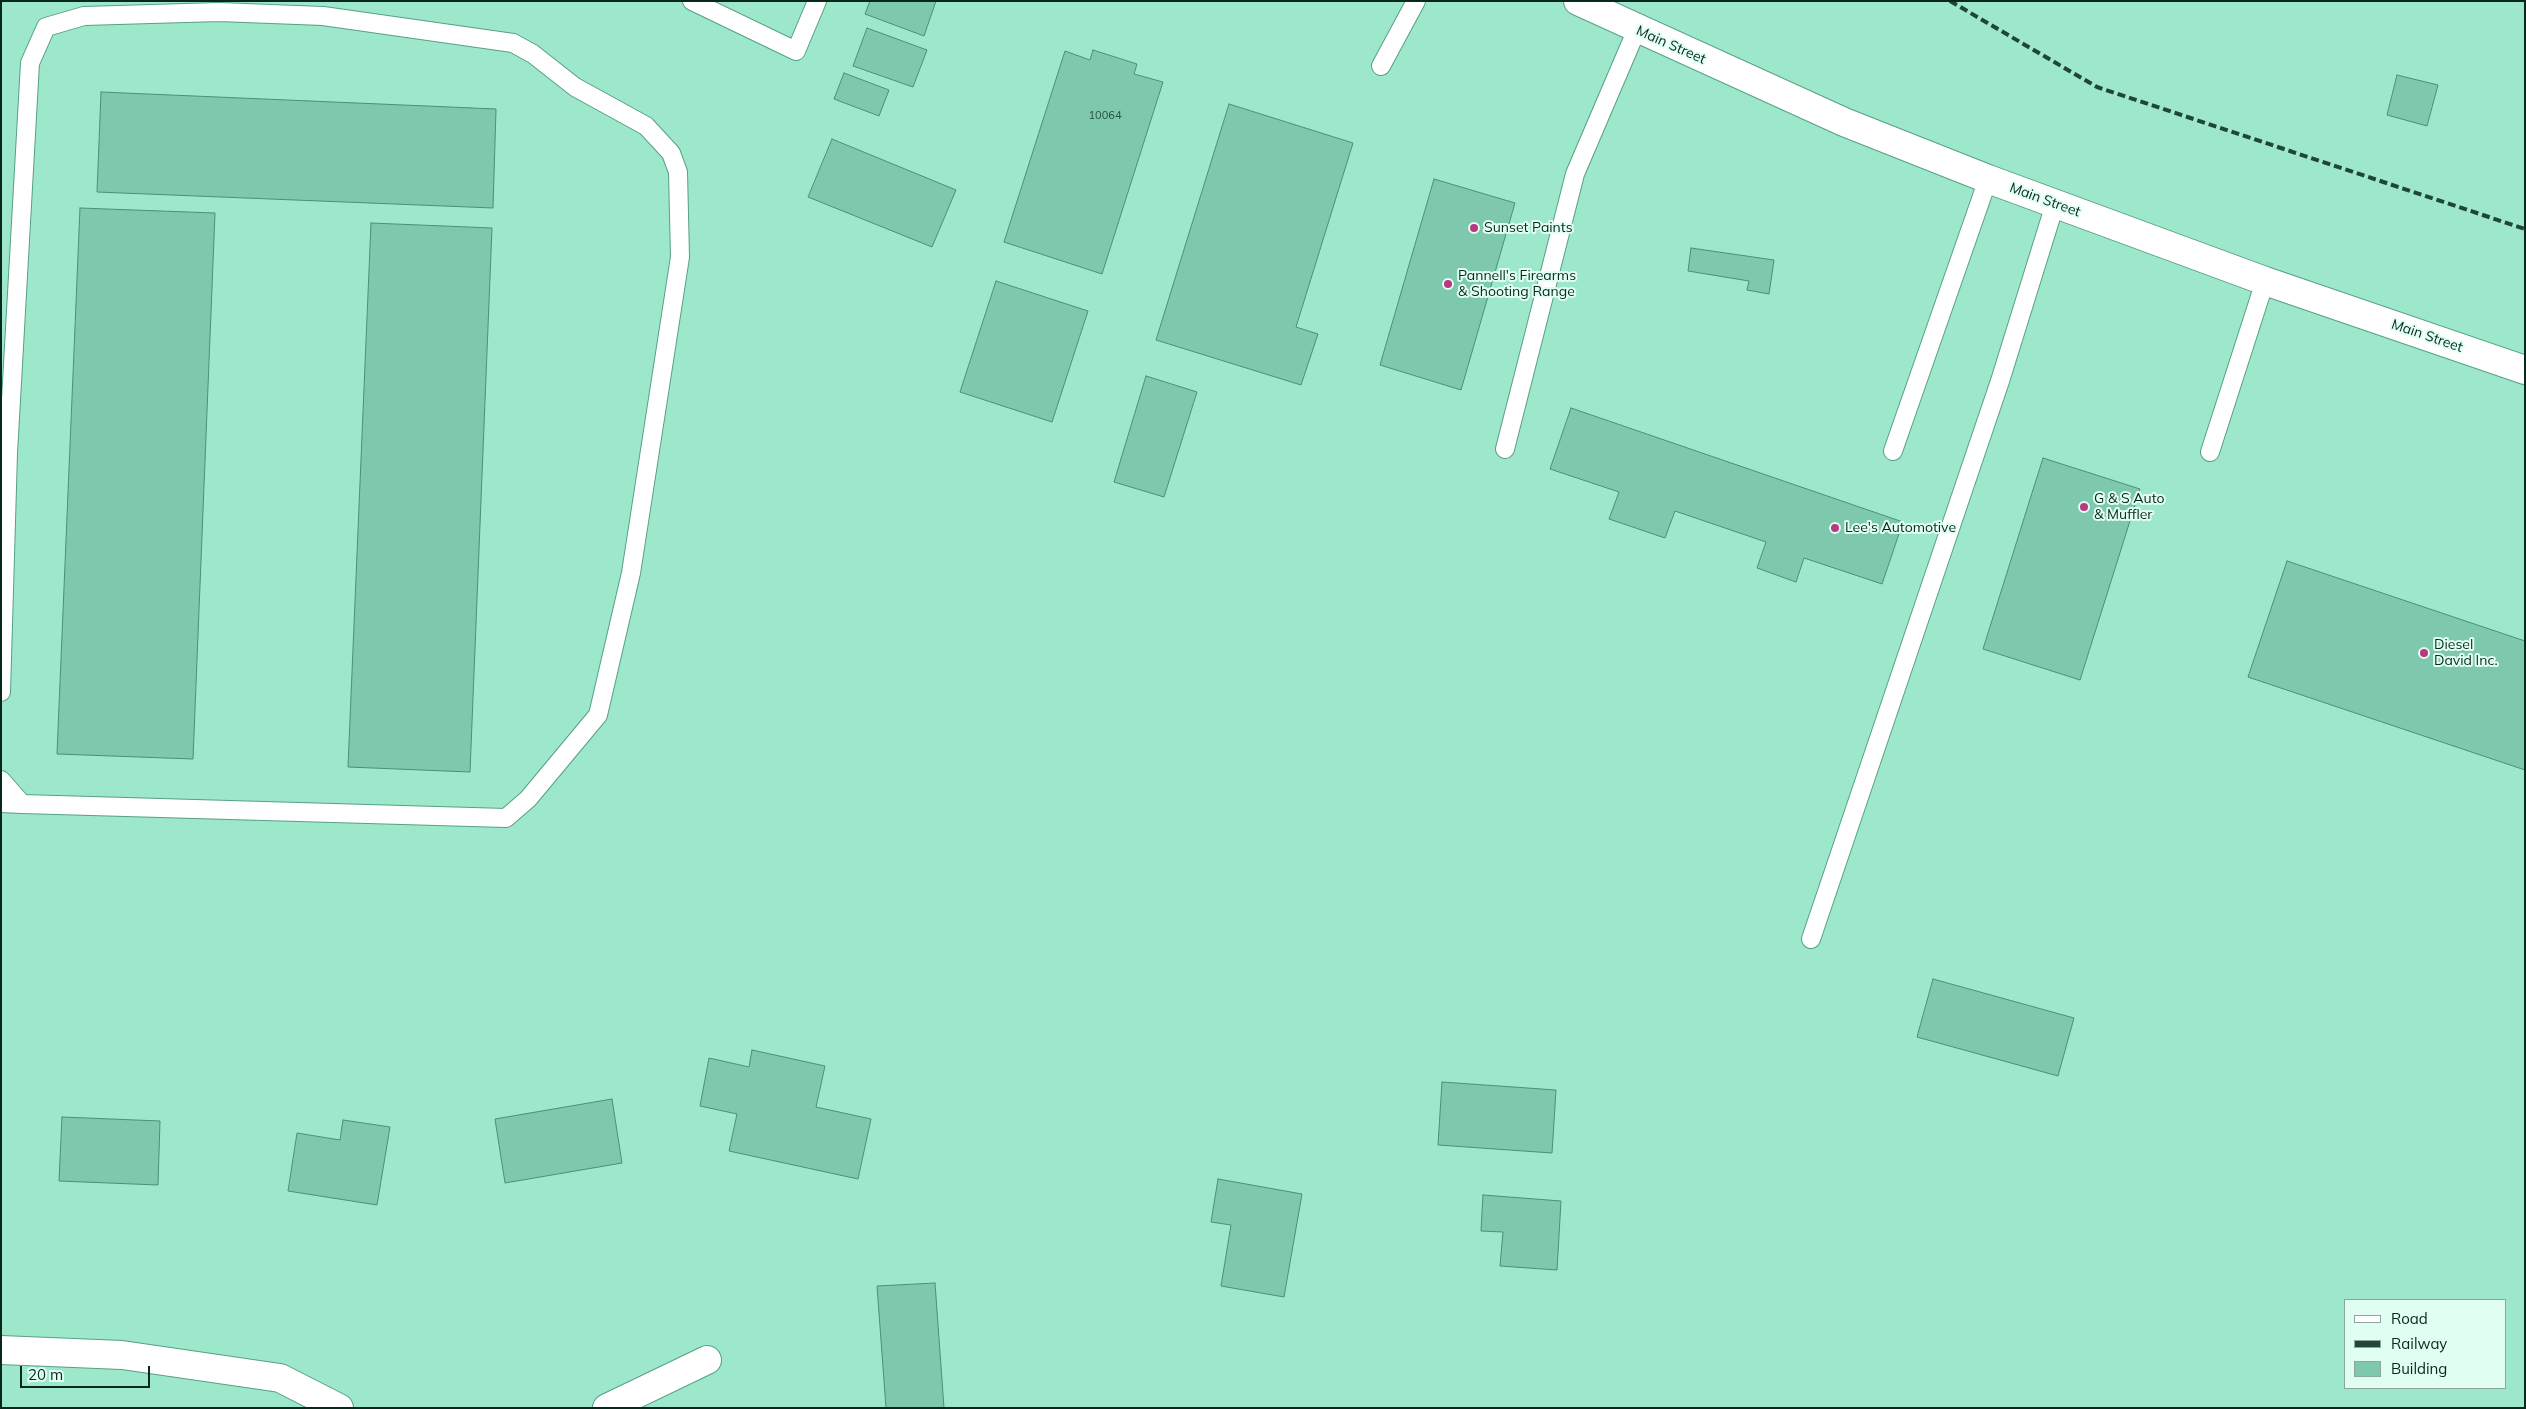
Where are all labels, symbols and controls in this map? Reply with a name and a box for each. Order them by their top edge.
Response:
street label: Main Street [1634,22,1708,68]
house number: 10064 [1089,109,1121,123]
street label: Main Street [2007,179,2083,221]
place label: Sunset Paints [1484,220,1573,236]
marker: Sunset Paints [1468,222,1480,234]
place label: Pannell's Firearms & Shooting Range [1458,268,1576,300]
marker: Pannell's Firearms & Shooting Range [1442,278,1454,290]
street label: Main Street [2389,316,2465,356]
place label: G & S Auto & Muffler [2094,491,2165,524]
marker: G & S Auto & Muffler [2078,501,2090,513]
place label: Lee's Automotive [1845,520,1956,536]
marker: Lee's Automotive [1829,522,1841,534]
place label: Diesel David Inc. [2434,637,2498,670]
marker: Diesel David Inc. [2418,647,2430,659]
legend [2344,1299,2506,1389]
text: Road [2391,1309,2428,1328]
text: Railway [2391,1334,2447,1353]
scale bar [22,1356,152,1388]
text: Building [2391,1359,2447,1378]
text: 20 m [28,1365,63,1384]

